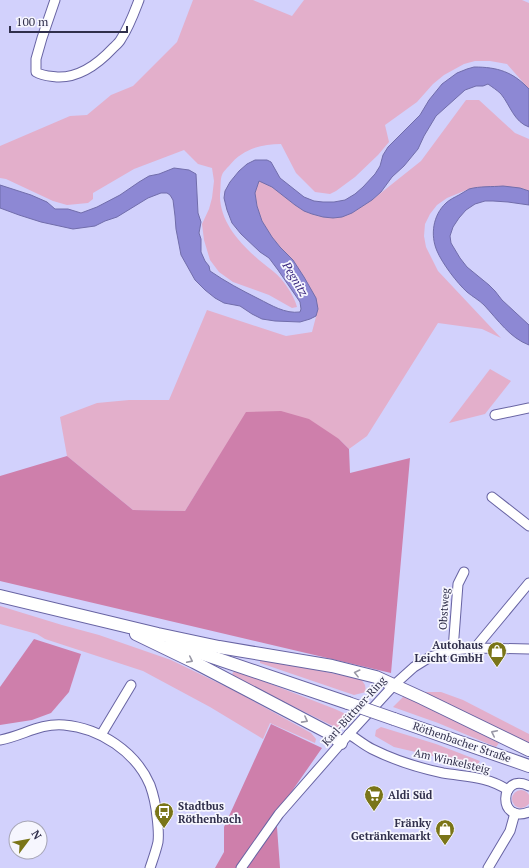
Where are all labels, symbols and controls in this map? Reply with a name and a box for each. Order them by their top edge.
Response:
scale bar [10,8,127,34]
text: 100 m [16,14,49,29]
water label: Pegnitz [279,258,312,299]
street label: Obstweg [436,587,452,631]
place label: Autohaus Leicht GmbH [414,638,484,665]
shop icon: Autohaus Leicht GmbH [486,640,508,668]
one-way arrow [185,655,193,663]
one-way arrow [354,669,360,677]
street label: Karl-Büttner-Ring [319,673,389,749]
one-way arrow [301,716,308,723]
street label: Röthenbacher Straße [411,719,514,766]
one-way arrow [491,730,498,738]
street label: Am Winkelsteig [413,745,492,777]
supermarket icon: Aldi Süd [363,784,385,812]
place label: Aldi Süd [388,788,433,802]
place label: Stadtbus Röthenbach [178,799,241,826]
bus stop icon: Stadtbus Röthenbach [153,801,175,829]
place label: Fränky Getränkemarkt [351,816,432,843]
shop icon: Fränky Getränkemarkt [434,818,456,846]
north arrow [8,820,48,860]
text: N [28,827,45,843]

